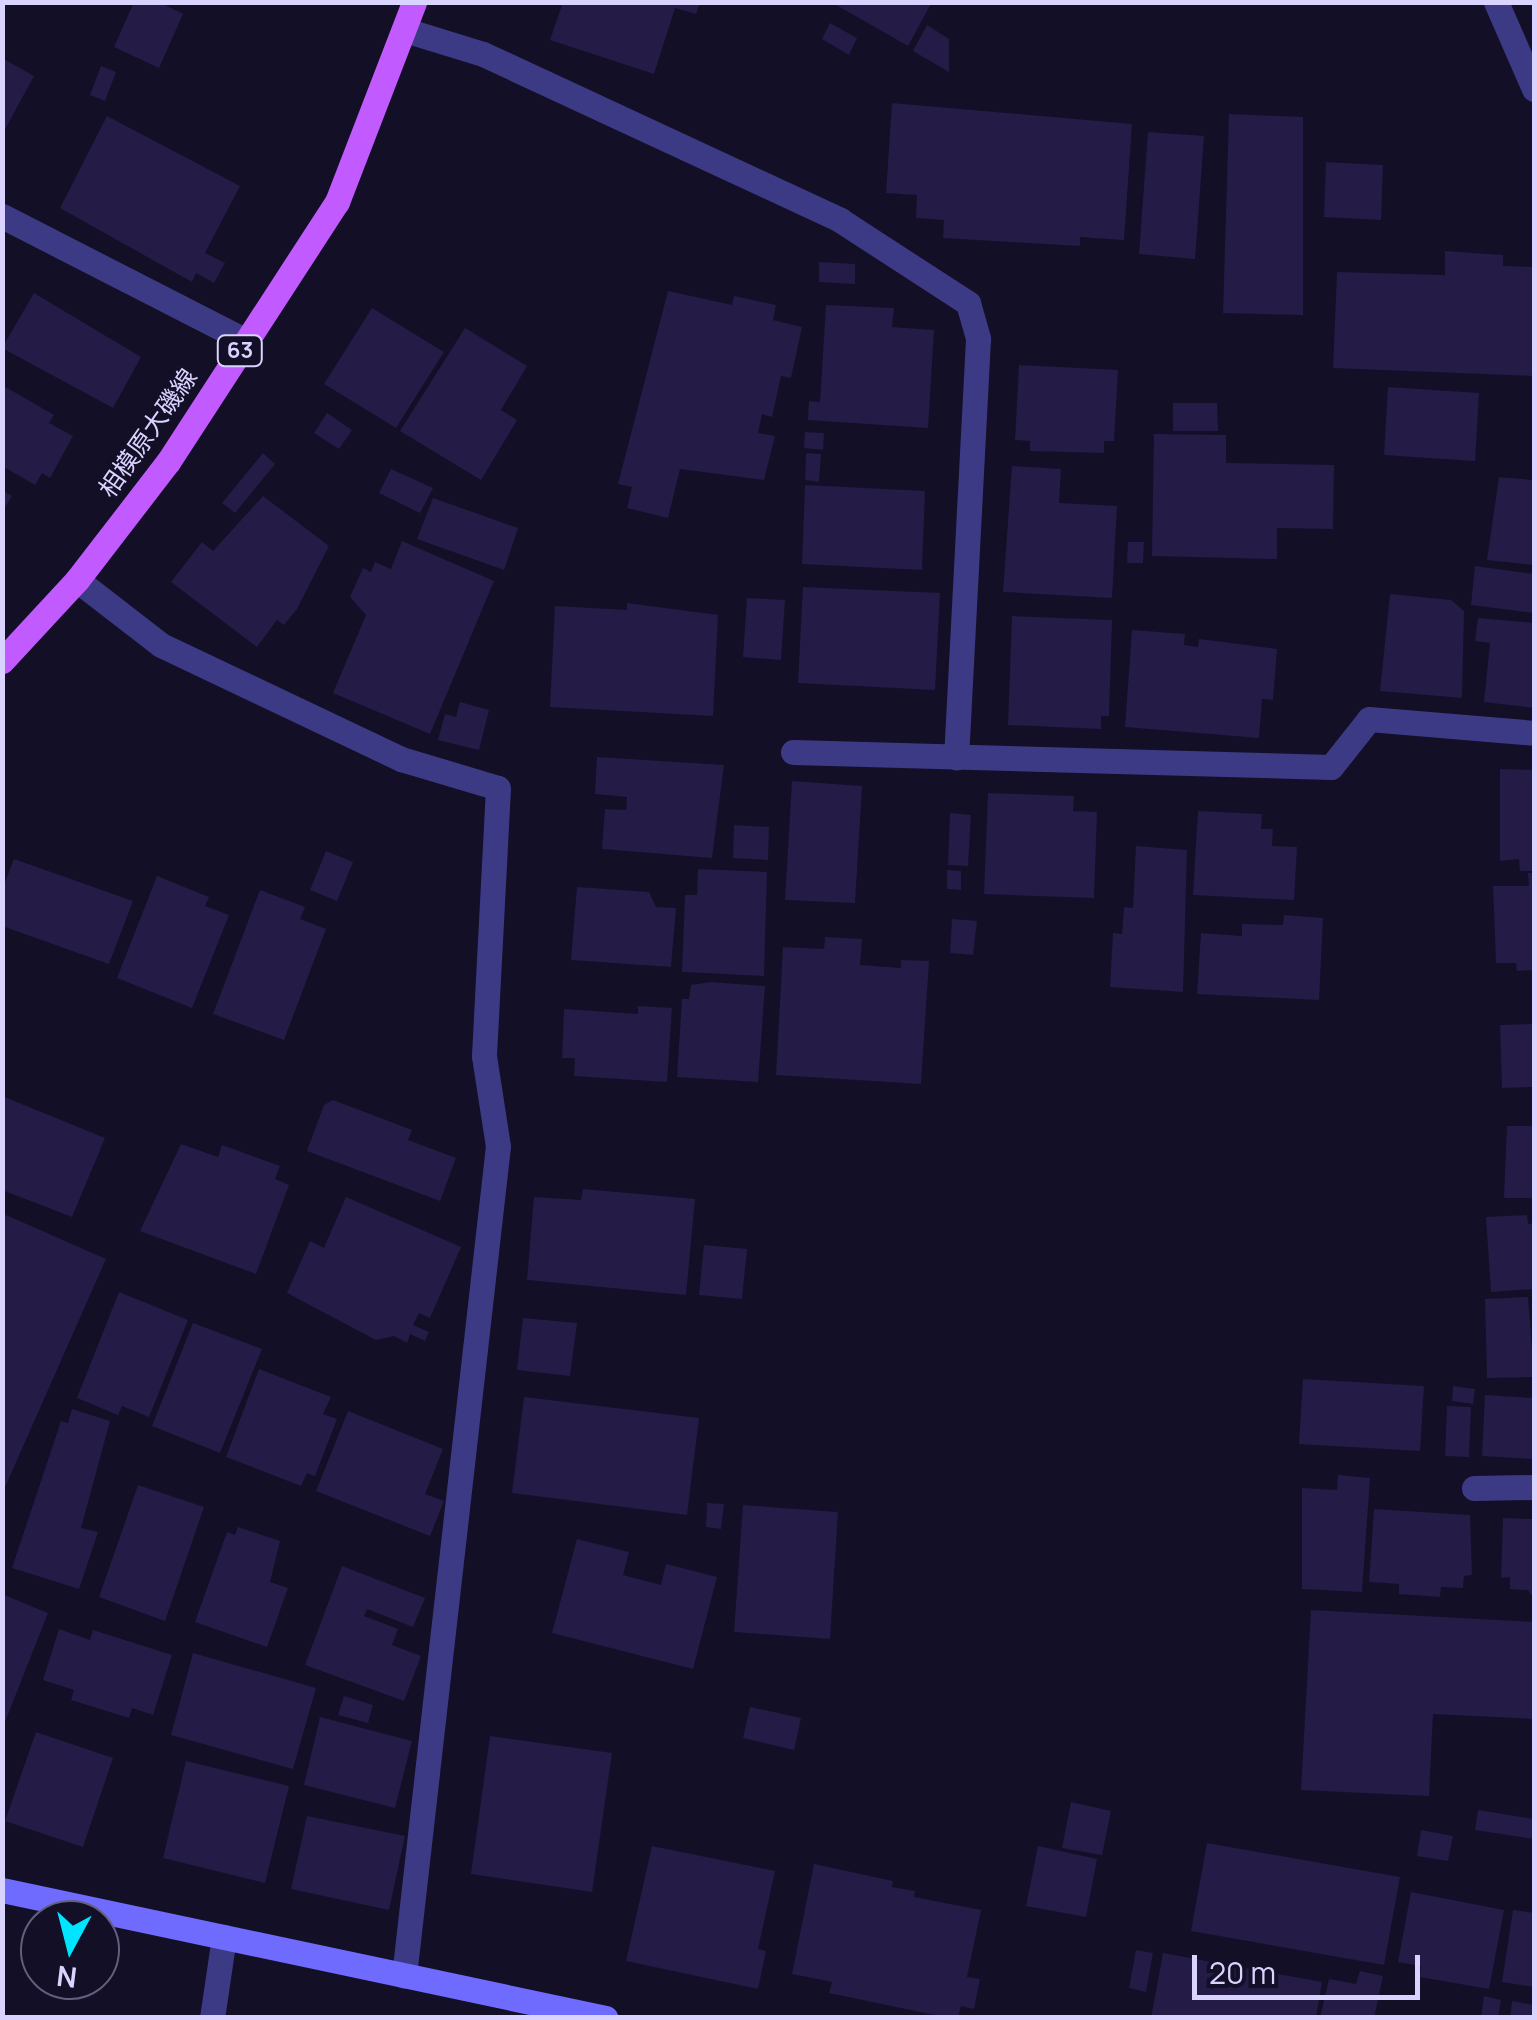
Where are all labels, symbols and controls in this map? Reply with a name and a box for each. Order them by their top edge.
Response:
road number: 63 [215,334,265,368]
street label: 相模原大磯線 [93,363,203,503]
north arrow [20,1900,120,2000]
scale bar [1197,1935,1424,1997]
text: 20 m [1209,1952,1276,1993]
text: N [54,1958,79,1998]

